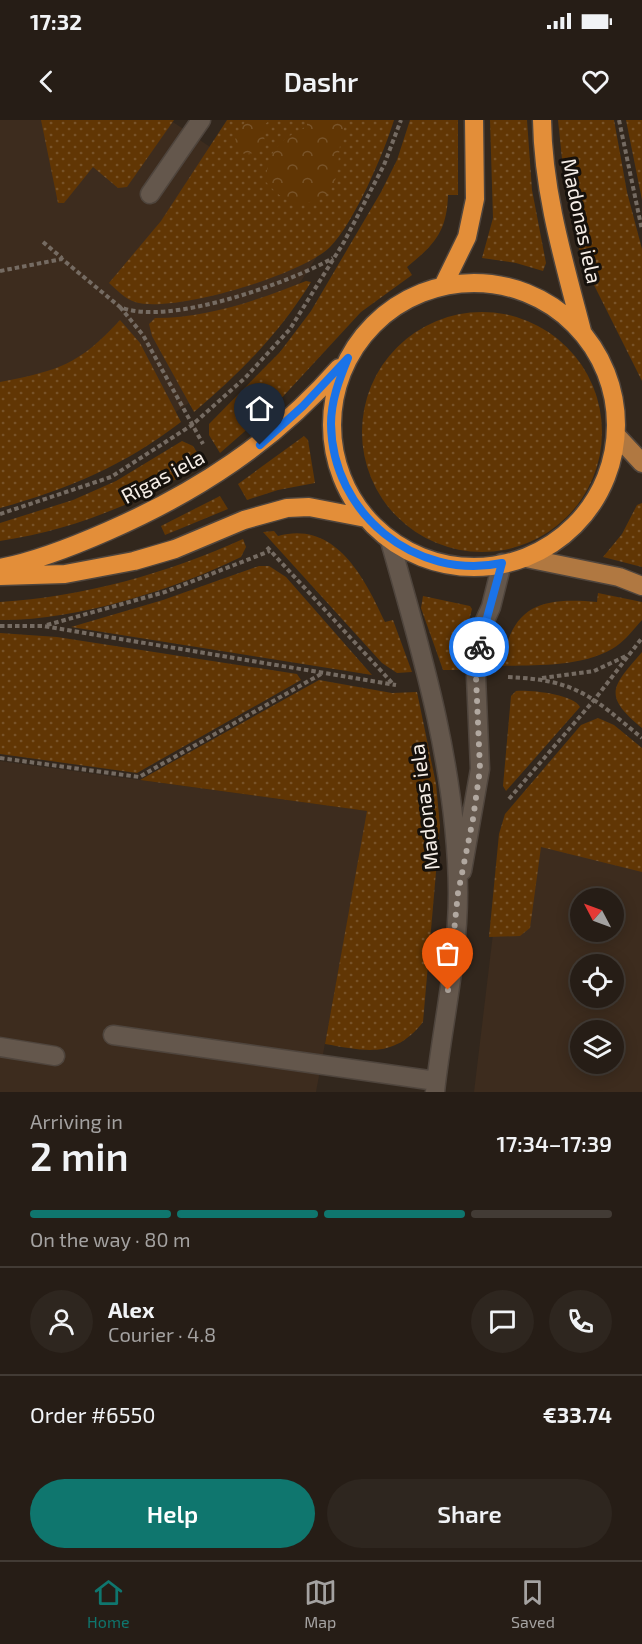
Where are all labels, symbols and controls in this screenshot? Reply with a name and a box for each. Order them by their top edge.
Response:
text: 17:32 [30,8,82,34]
icon: back [30,65,63,98]
text: Dashr [284,65,358,97]
icon: heart [579,65,612,98]
street label: Madonas iela [557,156,608,286]
pin [234,383,285,445]
icon: home [243,392,276,425]
street label: Rīgas iela [116,443,208,508]
courier [449,617,509,677]
icon: bike [463,631,496,664]
street label: Madonas iela [403,743,444,872]
north arrow [570,888,624,942]
map controls [570,888,624,1074]
pin [422,928,473,990]
icon: bag [431,937,464,970]
button: locate [570,954,624,1008]
button: layers [570,1020,624,1074]
text: Arriving in [30,1109,123,1133]
text: 17:34–17:39 [496,1130,612,1156]
text: 2 min [30,1132,129,1179]
text: On the way · 80 m [30,1227,190,1251]
button: person [30,1290,93,1353]
button: chat [471,1290,534,1353]
button: phone [549,1290,612,1353]
text: Alex [108,1296,154,1322]
text: Courier · 4.8 [108,1322,216,1346]
text: Order #6550 [30,1401,156,1427]
text: €33.74 [543,1401,612,1427]
button: Help [30,1479,315,1548]
button: Share [327,1479,612,1548]
tab: Home [87,1576,130,1631]
tab: Map [304,1576,337,1631]
tab: Saved [511,1576,555,1631]

